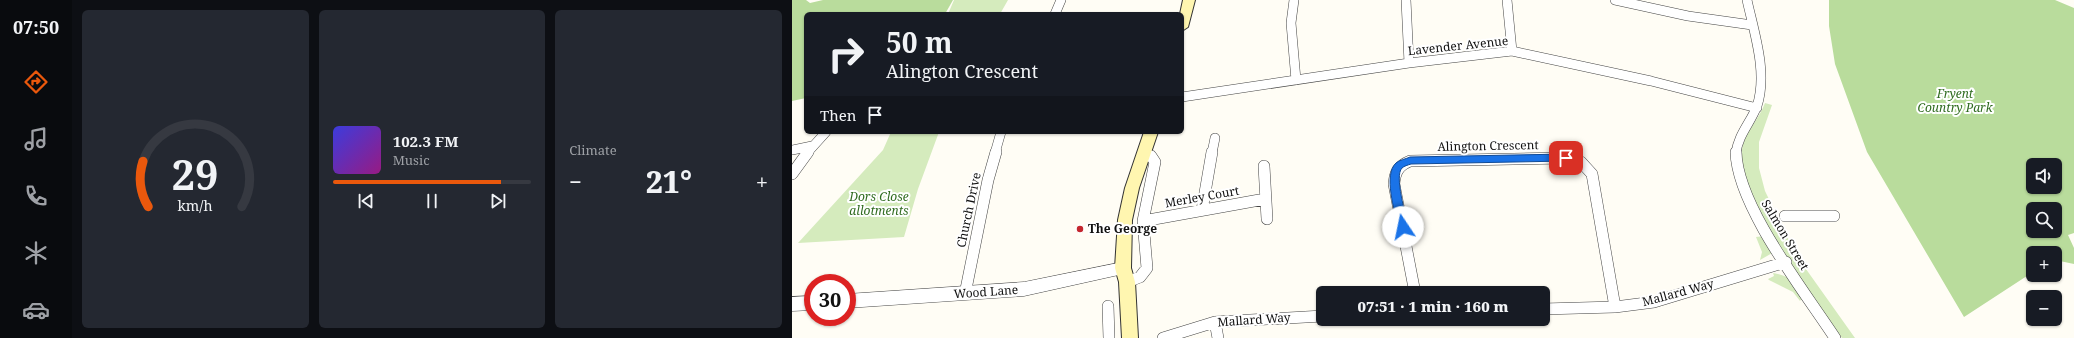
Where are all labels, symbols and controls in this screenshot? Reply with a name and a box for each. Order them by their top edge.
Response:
text: 07:50 [13,15,59,39]
text: 50 m [886,23,953,61]
icon: right [820,28,872,80]
street label: Lavender Avenue [1407,32,1509,59]
text: Alington Crescent [886,59,1038,83]
icon: directions [22,68,50,96]
park label: Fryent Country Park [1917,85,1994,116]
icon: arrive [864,104,886,126]
text: Then [820,105,856,125]
icon: music [22,125,50,153]
text: 102.3 FM [393,131,458,151]
street label: Alington Crescent [1437,136,1539,155]
text: Climate [569,141,617,159]
pin [1549,141,1583,175]
text: 29 [172,146,219,202]
icon: arrive [1555,147,1577,169]
text: Music [393,151,430,169]
map controls [2026,158,2062,326]
button: sound [2026,158,2062,194]
text: 21° [646,161,692,202]
text: − [569,166,582,196]
text: + [756,166,768,196]
street label: Church Drive [952,171,985,249]
icon: phone [22,182,50,210]
street label: Merley Court [1163,182,1240,211]
park label: Dors Close allotments [848,188,909,219]
icon: previous [355,190,377,212]
icon: pause [421,190,443,212]
icon: next [487,190,509,212]
text: km/h [178,196,213,215]
street label: Salmon Street [1758,196,1813,273]
button: search [2026,202,2062,238]
position arrow [1382,206,1424,248]
place label: The George [1088,220,1157,237]
marker: The George [1075,224,1085,234]
icon: climate [22,239,50,267]
button: + [2026,246,2062,282]
speed limit sign: 30 [804,274,856,326]
street label: Mallard Way [1640,275,1716,310]
street label: Wood Lane [953,281,1019,302]
button: − [2026,290,2062,326]
icon: car [22,296,50,324]
text: 07:51 · 1 min · 160 m [1357,296,1509,316]
street label: Mallard Way [1217,308,1291,331]

